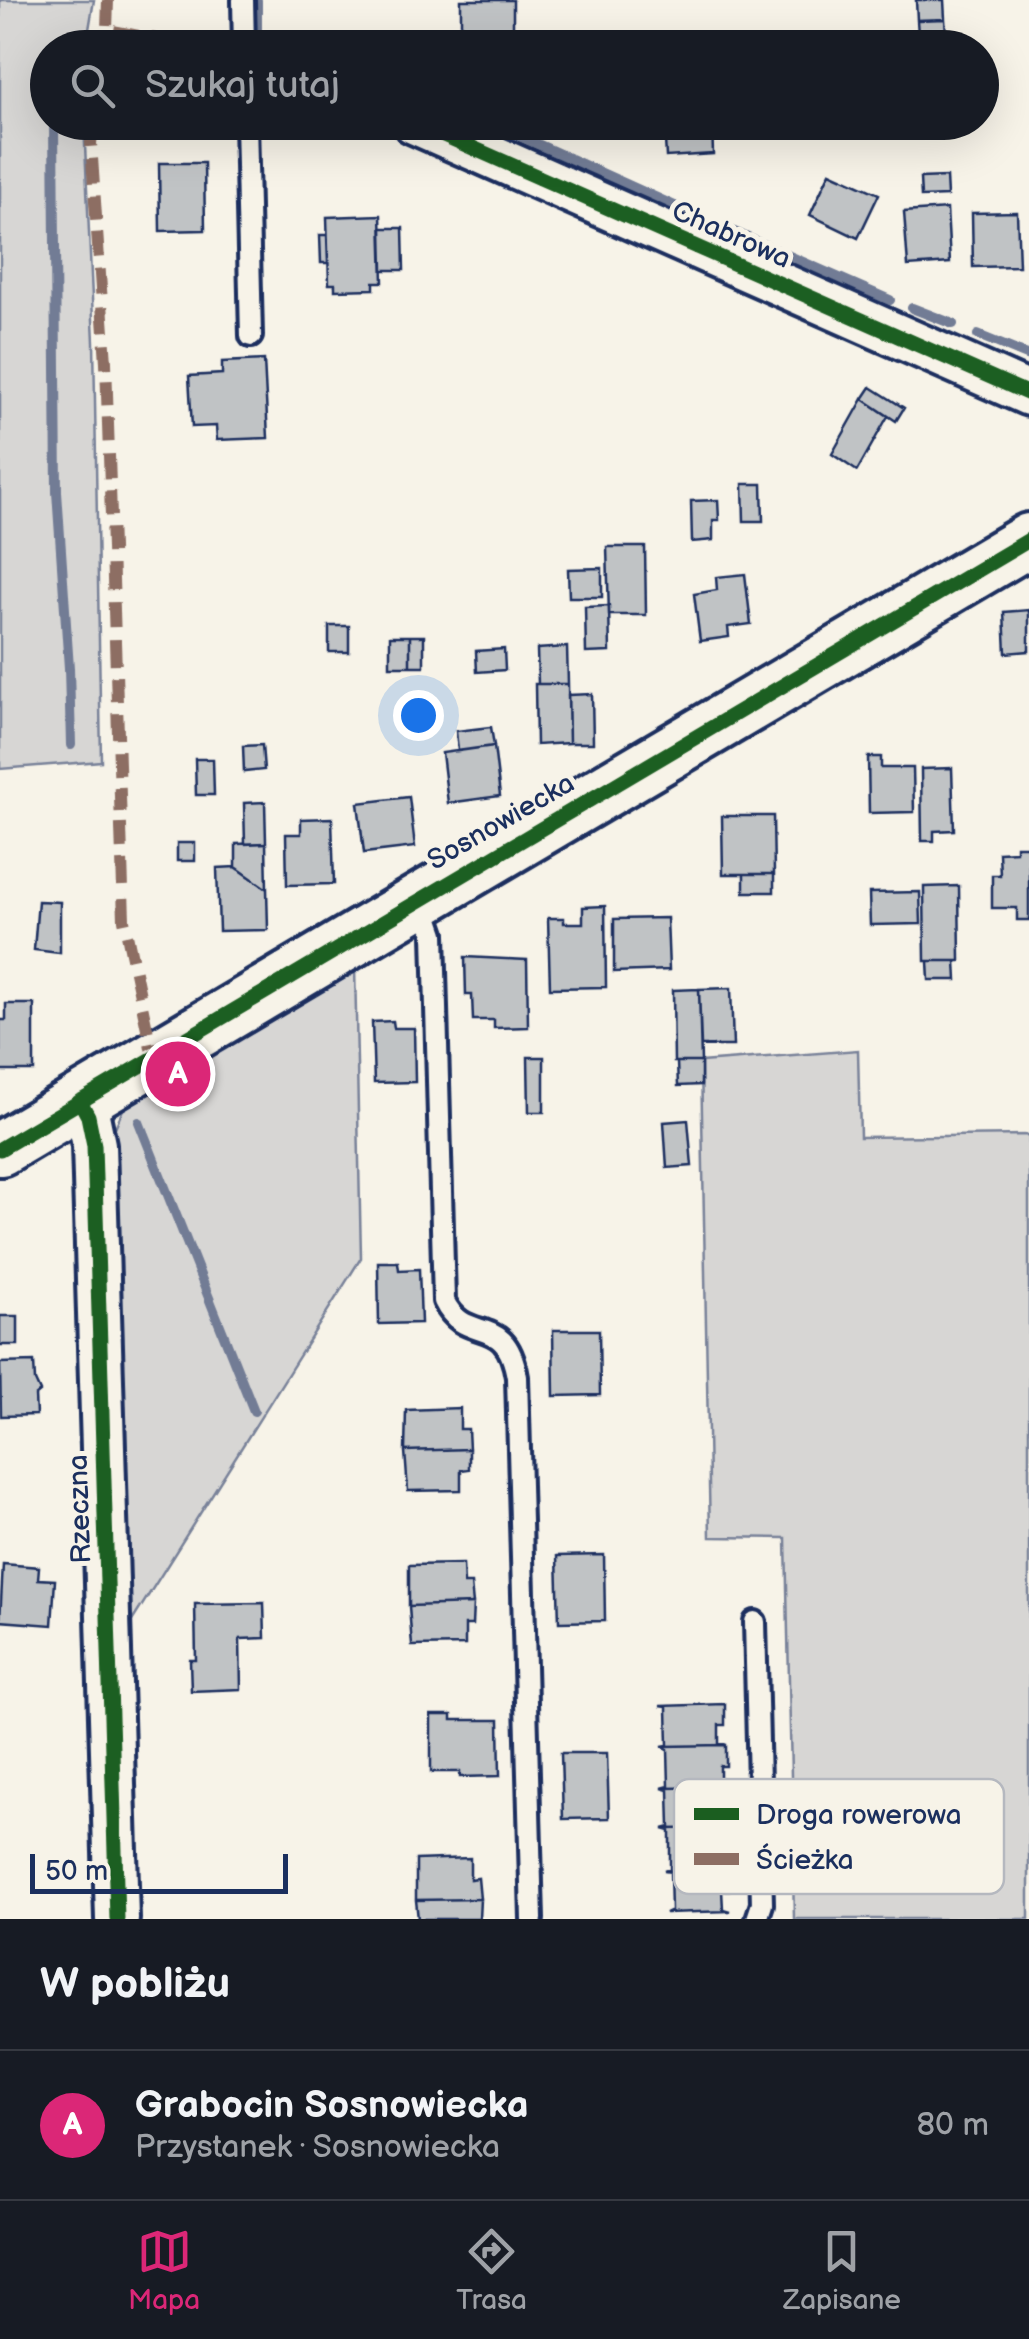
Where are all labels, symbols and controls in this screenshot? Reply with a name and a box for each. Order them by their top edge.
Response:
search box [30,30,999,140]
icon: search [65,58,120,113]
text: Szukaj tutaj [145,63,340,108]
street label: Chabrowa [666,194,796,276]
your location [393,690,444,741]
street label: Sosnowiecka [422,767,580,877]
pin: A [146,1036,210,1112]
street label: Rzeczna [62,1454,98,1564]
legend [674,1779,1004,1894]
text: Droga rowerowa [756,1799,962,1832]
text: Ścieżka [756,1843,854,1877]
scale bar [30,1849,288,1894]
text: 50 m [45,1855,108,1888]
text: W pobliżu [40,1959,230,2010]
text: Grabocin Sosnowiecka [135,2083,529,2128]
text: A [63,2106,82,2145]
text: 80 m [916,2106,989,2145]
text: Przystanek · Sosnowiecka [135,2128,500,2167]
tab: Mapa [128,2224,200,2317]
tab: Trasa [456,2224,527,2317]
tab: Zapisane [783,2224,901,2317]

